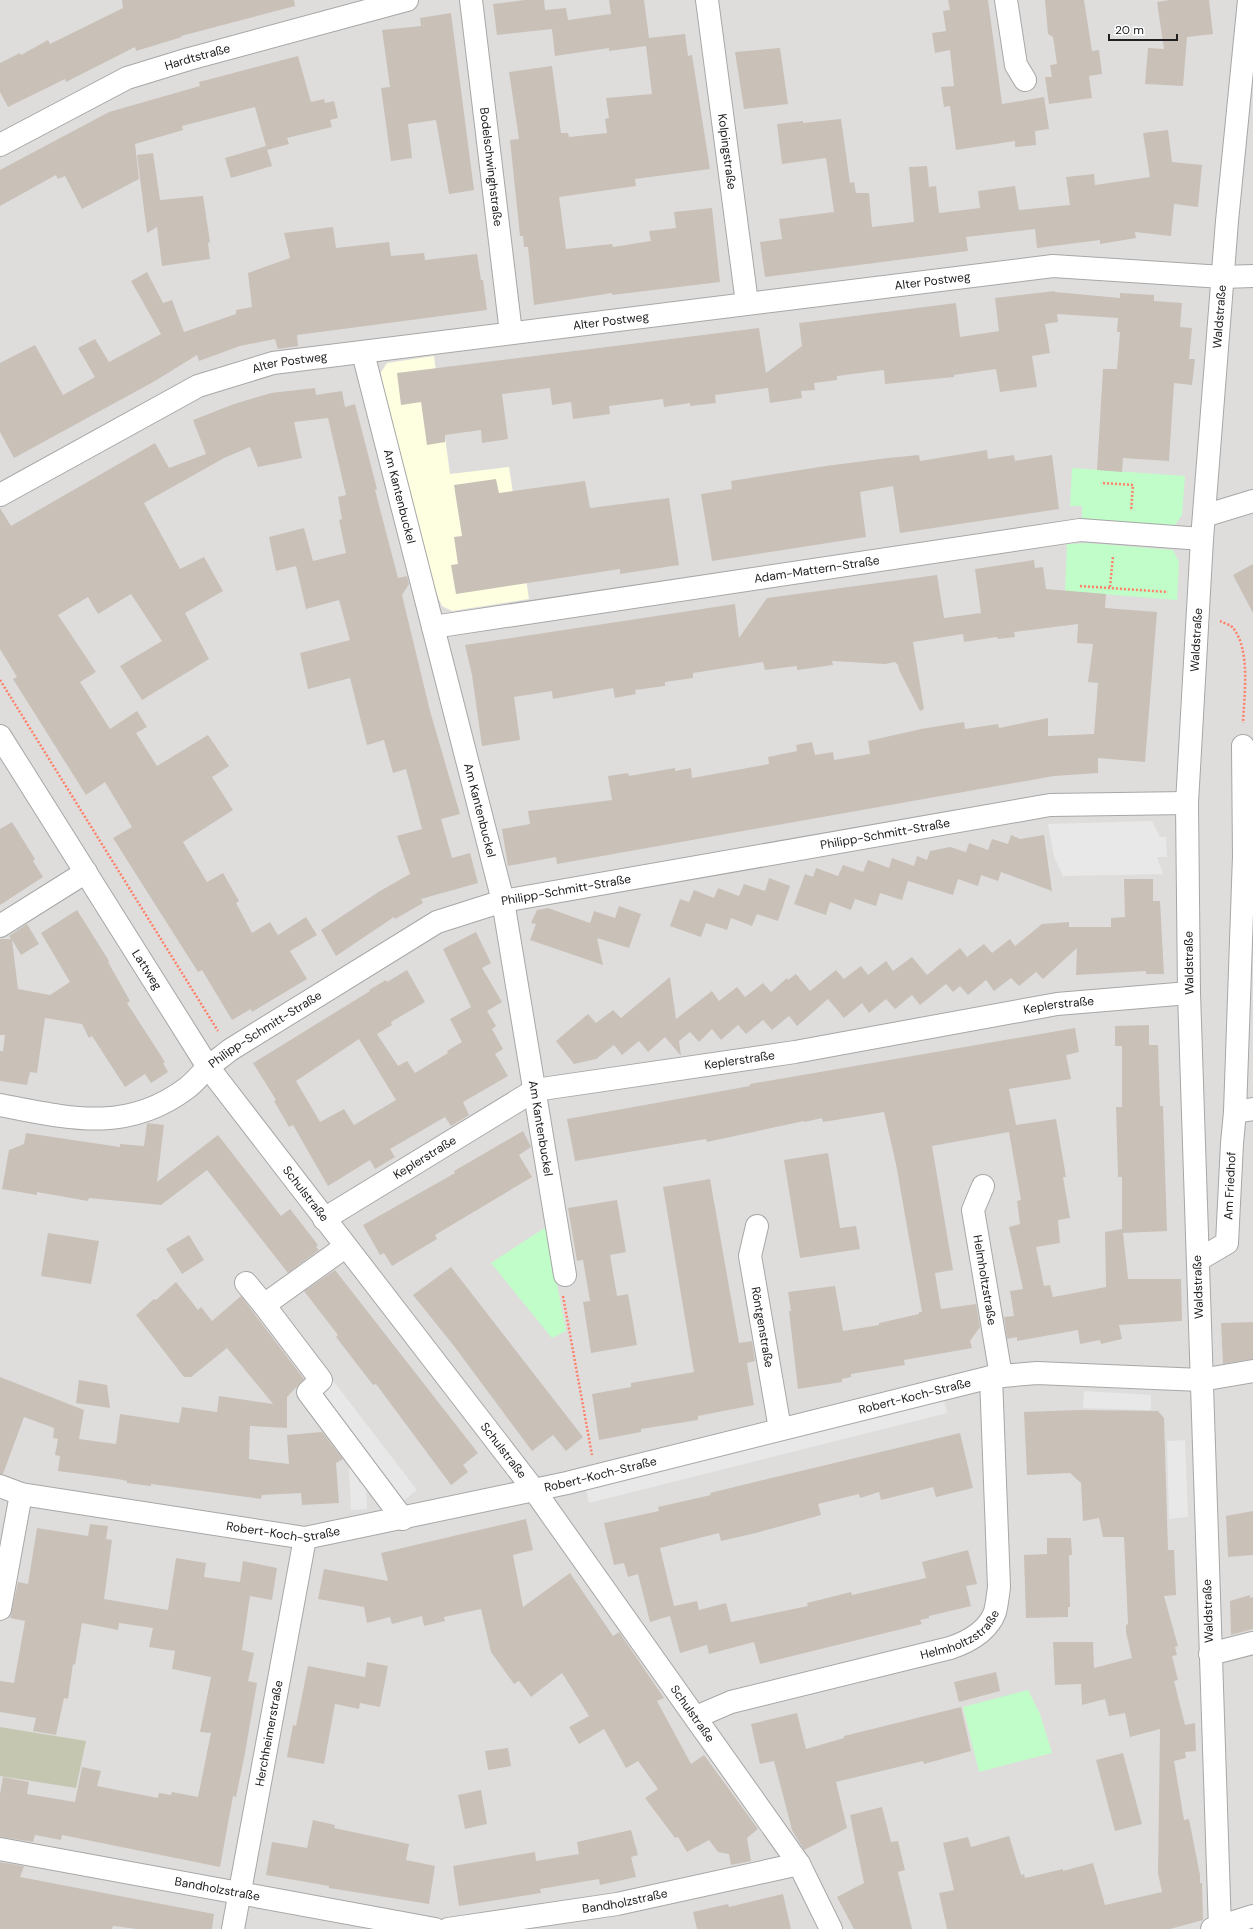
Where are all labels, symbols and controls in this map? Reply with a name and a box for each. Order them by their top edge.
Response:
scale bar [1109,16,1177,42]
text: 20 m [1115,22,1144,38]
street label: Hardtstraße [163,40,232,74]
street label: Bodelschwinghstraße [476,106,506,227]
street label: Kolpingstraße [714,113,740,191]
street label: Alter Postweg [894,268,972,294]
street label: Waldstraße [1209,284,1230,349]
street label: Alter Postweg [572,308,650,334]
street label: Alter Postweg [250,348,329,377]
street label: Am Kantenbuckel [380,448,419,545]
street label: Adam-Mattern-Straße [753,552,881,587]
street label: Waldstraße [1186,607,1206,672]
street label: Am Kantenbuckel [460,761,500,859]
street label: Philipp-Schmitt-Straße [819,815,951,853]
street label: Philipp-Schmitt-Straße [500,871,632,909]
street label: Waldstraße [1180,931,1198,995]
street label: Lattweg [128,947,166,993]
street label: Philipp-Schmitt-Straße [205,987,325,1072]
street label: Keplerstraße [1022,993,1095,1018]
street label: Keplerstraße [703,1047,776,1073]
street label: Am Kantenbuckel [525,1079,556,1177]
street label: Keplerstraße [390,1132,459,1183]
street label: Am Friedhof [1220,1151,1240,1220]
street label: Schulstraße [279,1163,332,1225]
street label: Helmholtzstraße [969,1234,1000,1327]
street label: Waldstraße [1189,1255,1207,1319]
street label: Röntgenstraße [747,1285,777,1369]
street label: Robert-Koch-Straße [857,1374,973,1418]
street label: Schulstraße [477,1419,530,1482]
street label: Robert-Koch-Straße [543,1453,658,1496]
street label: Robert-Koch-Straße [225,1518,342,1546]
street label: Waldstraße [1199,1579,1217,1643]
street label: Helmholtzstraße [919,1607,1003,1663]
street label: Herchheimerstraße [251,1679,287,1788]
street label: Schulstraße [667,1682,718,1745]
street label: Bandholzstraße [173,1873,261,1905]
street label: Bandholzstraße [581,1885,669,1917]

